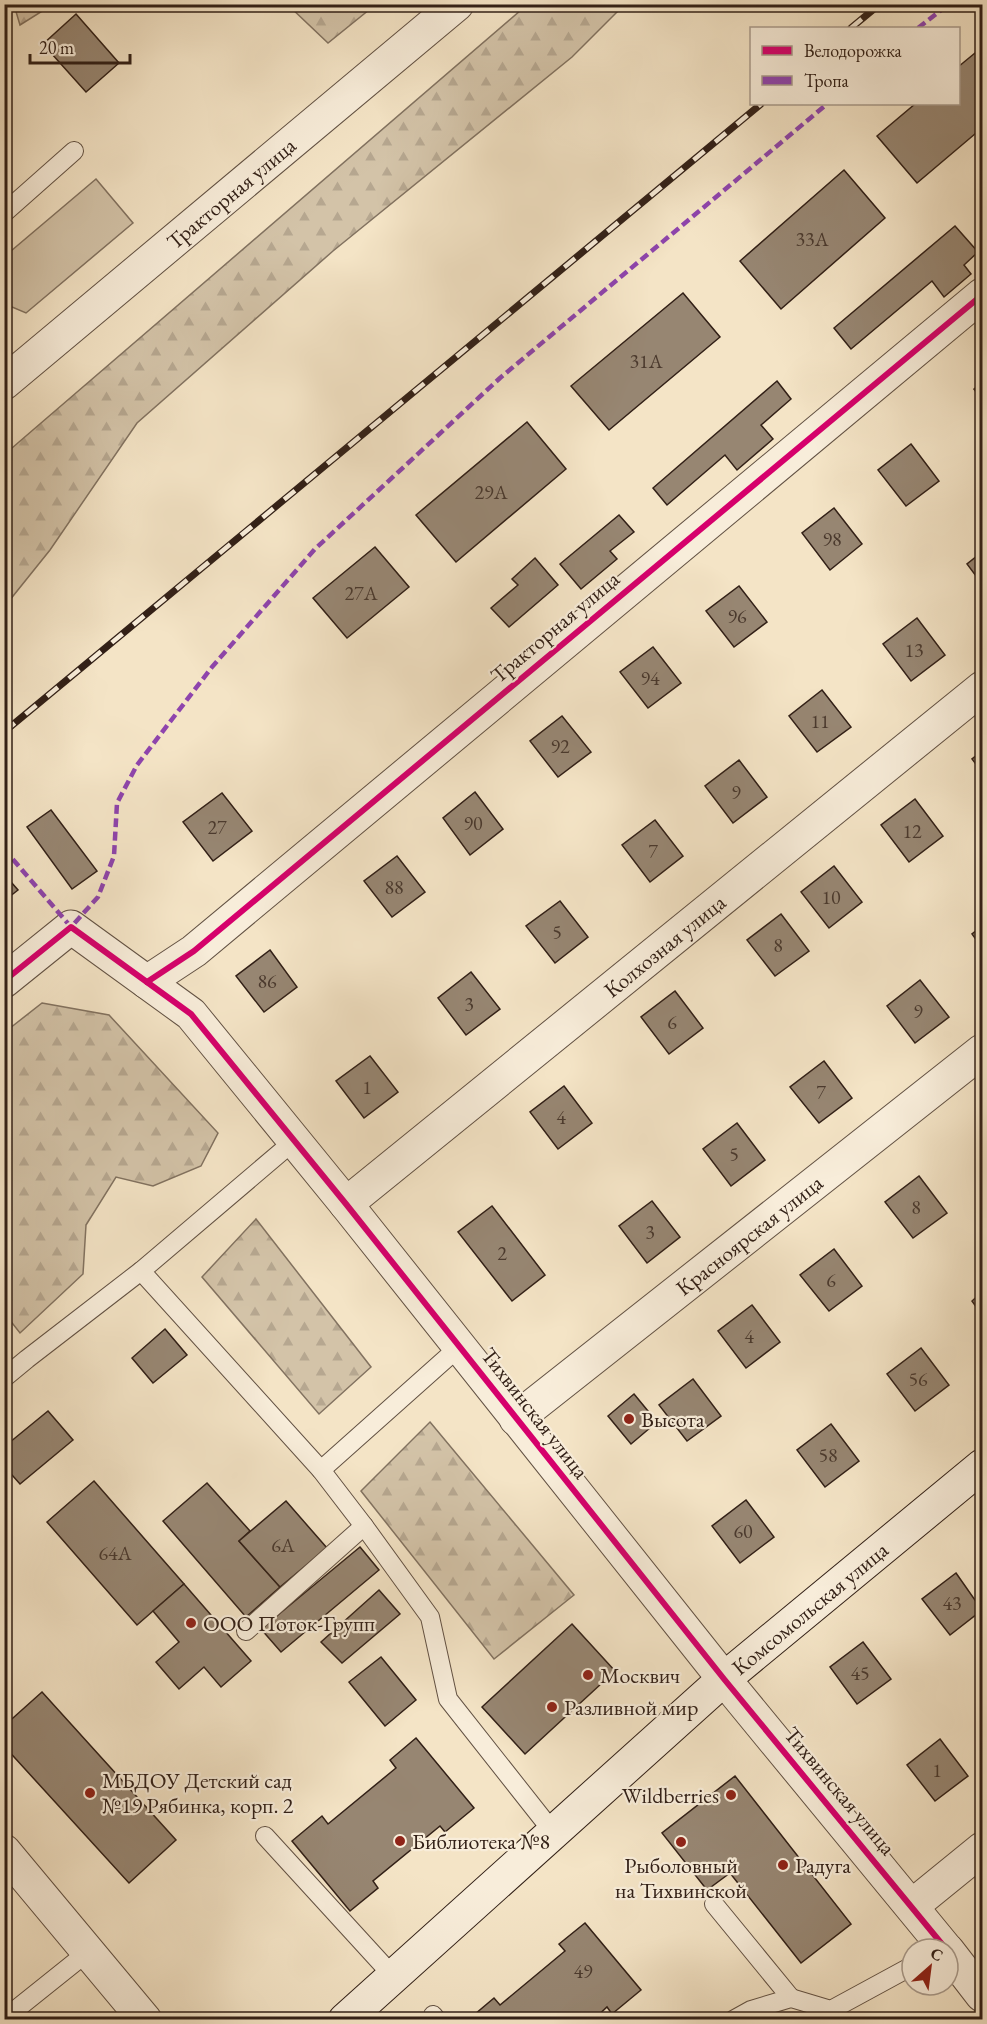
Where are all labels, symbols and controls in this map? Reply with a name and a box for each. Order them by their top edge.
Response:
scale bar [30,27,130,65]
legend [750,27,960,105]
text: 20 m [39,36,74,59]
text: Велодорожка [804,39,903,62]
text: Тропа [804,69,850,92]
street label: Тракторная улица [160,130,302,256]
house number: 33А [795,226,829,252]
house number: 31А [629,348,663,374]
house number: 29А [474,479,508,505]
house number: 98 [822,526,842,552]
street label: Тракторная улица [484,564,626,690]
house number: 27А [344,580,378,606]
house number: 96 [727,603,747,629]
house number: 13 [904,637,924,663]
house number: 94 [640,665,660,691]
house number: 11 [810,708,830,734]
house number: 92 [550,733,570,759]
house number: 9 [731,779,741,805]
house number: 90 [463,810,483,836]
house number: 27 [207,814,227,840]
house number: 12 [902,818,922,844]
house number: 7 [648,838,658,864]
house number: 88 [384,874,404,900]
house number: 10 [821,884,841,910]
street label: Колхозная улица [597,887,731,1004]
house number: 5 [552,919,562,945]
house number: 8 [773,932,783,958]
house number: 86 [257,968,277,994]
house number: 3 [464,991,474,1017]
house number: 9 [913,998,923,1024]
house number: 6 [667,1009,677,1035]
house number: 1 [362,1074,372,1100]
house number: 7 [816,1079,826,1105]
house number: 4 [556,1104,566,1130]
house number: 5 [729,1141,739,1167]
street label: Красноярская улица [670,1168,829,1302]
house number: 8 [911,1194,921,1220]
house number: 3 [645,1219,655,1245]
house number: 2 [497,1240,507,1266]
house number: 6 [826,1267,836,1293]
house number: 4 [744,1323,754,1349]
street label: Тихвинская улица [475,1341,596,1485]
house number: 56 [908,1366,928,1392]
place label: Высота [641,1405,705,1434]
marker: Высота [622,1412,636,1426]
house number: 58 [818,1442,838,1468]
house number: 60 [733,1518,753,1544]
house number: 6А [271,1532,295,1558]
street label: Комсомольская улица [725,1535,894,1681]
house number: 64А [98,1540,132,1566]
house number: 43 [942,1590,962,1616]
place label: ООО Поток-Групп [203,1609,375,1638]
marker: ООО Поток-Групп [184,1616,198,1630]
house number: 45 [850,1660,870,1686]
place label: Москвич [600,1661,680,1690]
marker: Москвич [581,1668,595,1682]
place label: Разливной мир [564,1693,698,1722]
marker: Разливной мир [545,1700,559,1714]
street label: Тихвинская улица [778,1721,902,1861]
house number: 1 [932,1757,942,1783]
place label: МБДОУ Детский сад №19 Рябинка, корп. 2 [102,1766,294,1820]
place label: Wildberries [622,1781,719,1810]
marker: МБДОУ Детский сад №19 Рябинка, корп. 2 [83,1786,97,1800]
marker: Wildberries [724,1788,738,1802]
place label: Библиотека №8 [412,1827,550,1856]
marker: Библиотека №8 [393,1834,407,1848]
marker: Рыболовный на Тихвинской [674,1835,688,1849]
place label: Рыболовный на Тихвинской [615,1851,747,1905]
place label: Радуга [795,1851,851,1880]
marker: Радуга [776,1858,790,1872]
north arrow [900,1937,960,1997]
text: С [927,1942,947,1966]
house number: 49 [573,1958,593,1984]

